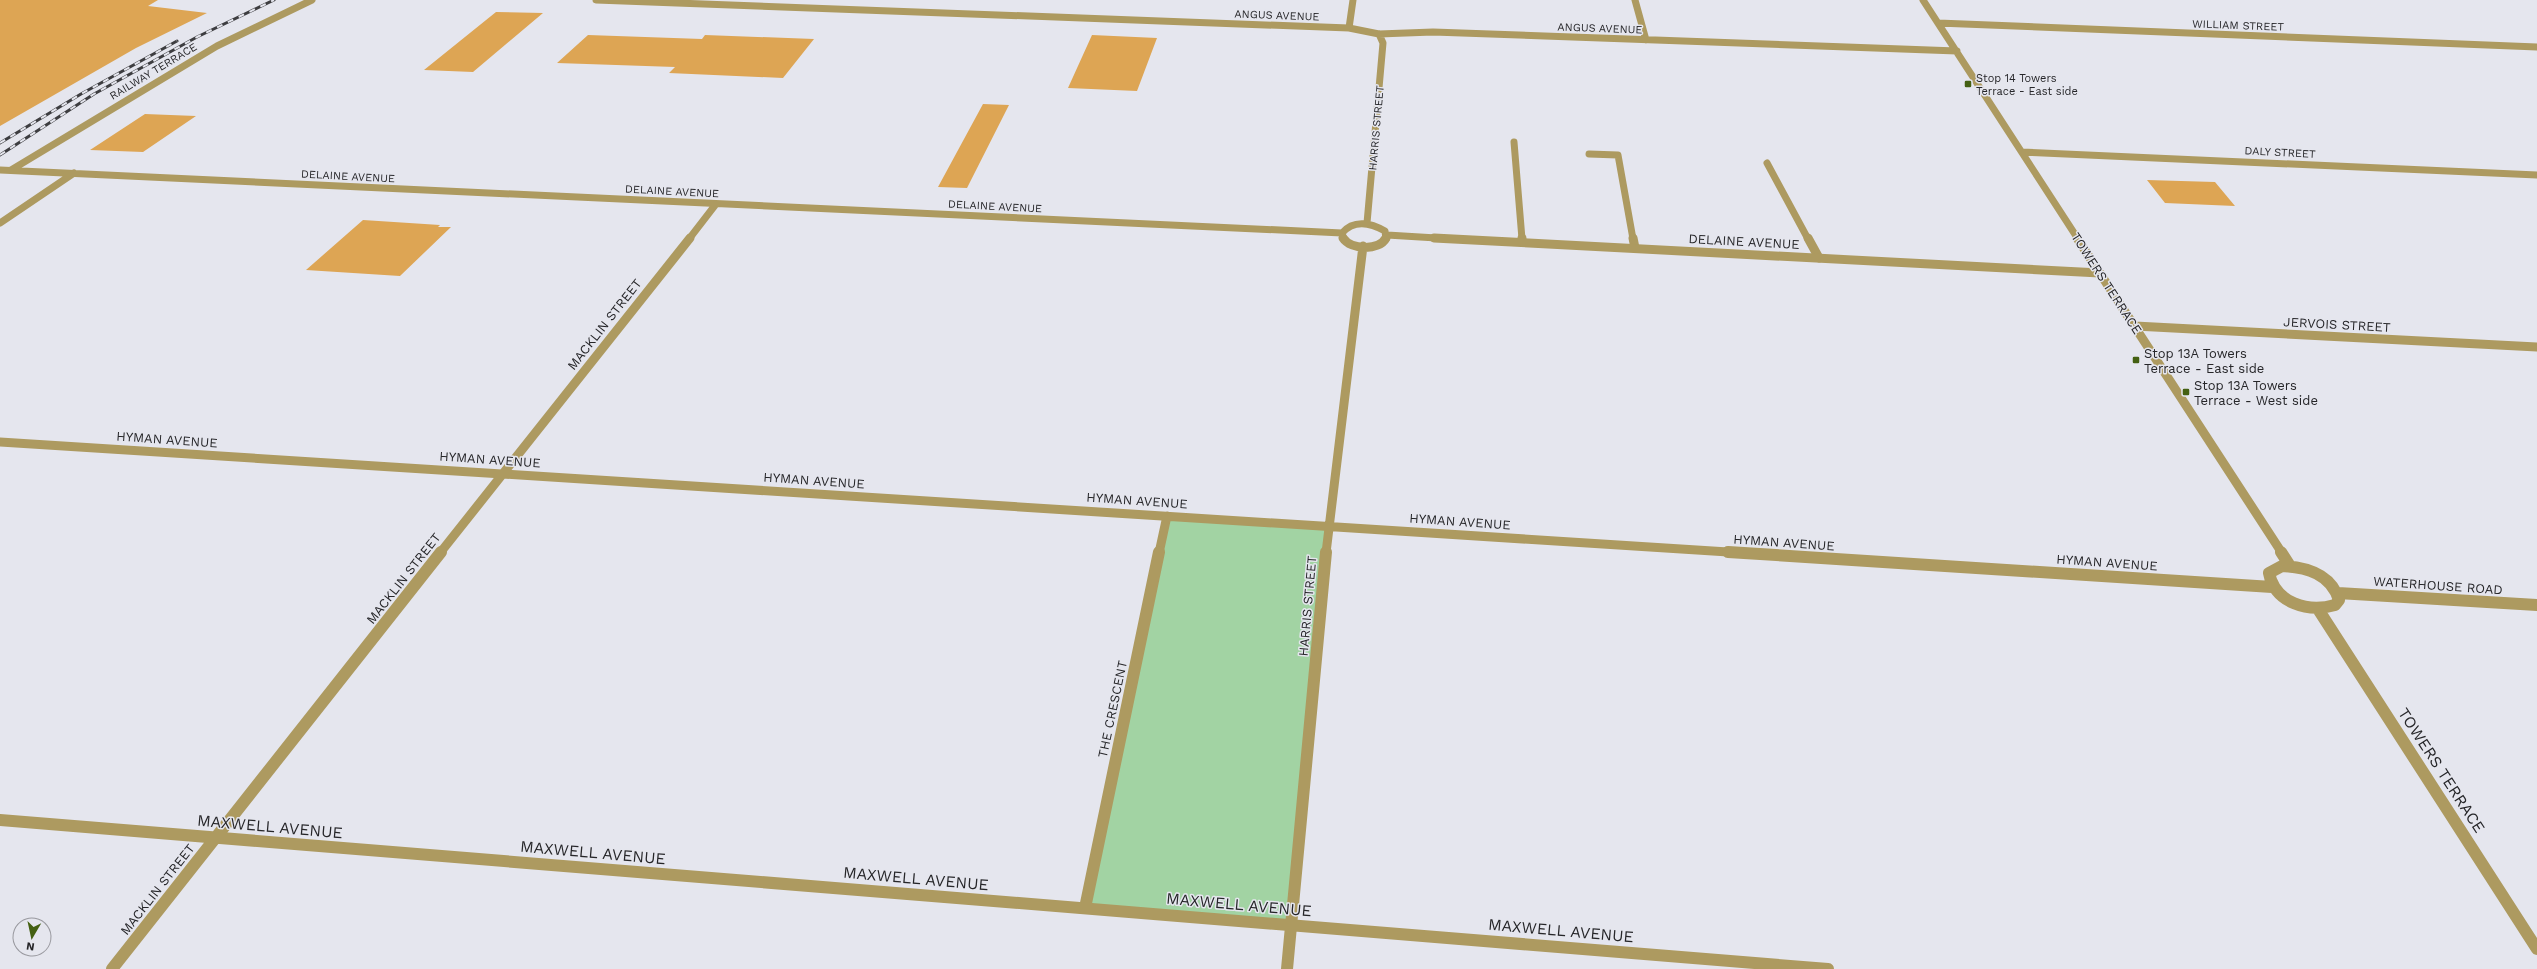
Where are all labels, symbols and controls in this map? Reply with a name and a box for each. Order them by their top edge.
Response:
street label: ANGUS AVENUE [1234,8,1320,23]
street label: WILLIAM STREET [2192,17,2285,34]
street label: ANGUS AVENUE [1557,21,1643,36]
street label: RAILWAY TERRACE [107,40,199,103]
place label: Stop 14 Towers Terrace - East side [1976,72,2078,98]
marker: Stop 14 Towers Terrace - East side [1963,79,1973,89]
street label: HARRIS STREET [1366,85,1387,171]
street label: DALY STREET [2244,144,2316,161]
street label: DELAINE AVENUE [301,168,395,185]
street label: DELAINE AVENUE [625,183,719,200]
street label: DELAINE AVENUE [948,198,1042,215]
street label: TOWERS TERRACE [2068,230,2145,337]
street label: DELAINE AVENUE [1688,231,1800,252]
street label: MACKLIN STREET [564,276,645,373]
street label: JERVOIS STREET [2283,314,2391,335]
place label: Stop 13A Towers Terrace - East side [2144,346,2264,376]
marker: Stop 13A Towers Terrace - East side [2131,355,2141,365]
place label: Stop 13A Towers Terrace - West side [2194,378,2318,408]
marker: Stop 13A Towers Terrace - West side [2181,387,2191,397]
street label: HYMAN AVENUE [116,428,218,451]
street label: HYMAN AVENUE [439,448,541,471]
street label: HYMAN AVENUE [763,469,865,492]
street label: HYMAN AVENUE [1086,489,1188,512]
street label: HYMAN AVENUE [1409,510,1511,533]
street label: MACKLIN STREET [363,530,444,627]
street label: HYMAN AVENUE [1733,531,1835,554]
street label: HYMAN AVENUE [2056,551,2158,574]
street label: HARRIS STREET [1296,555,1319,657]
street label: WATERHOUSE ROAD [2373,573,2503,598]
street label: THE CRESCENT [1095,659,1130,759]
street label: TOWERS TERRACE [2394,704,2489,836]
street label: MAXWELL AVENUE [196,811,344,842]
street label: MAXWELL AVENUE [519,837,667,868]
street label: MACKLIN STREET [117,841,198,938]
street label: MAXWELL AVENUE [842,863,990,894]
street label: MAXWELL AVENUE [1165,889,1313,920]
street label: MAXWELL AVENUE [1487,915,1635,946]
north arrow [12,917,52,957]
text: N [25,939,36,953]

